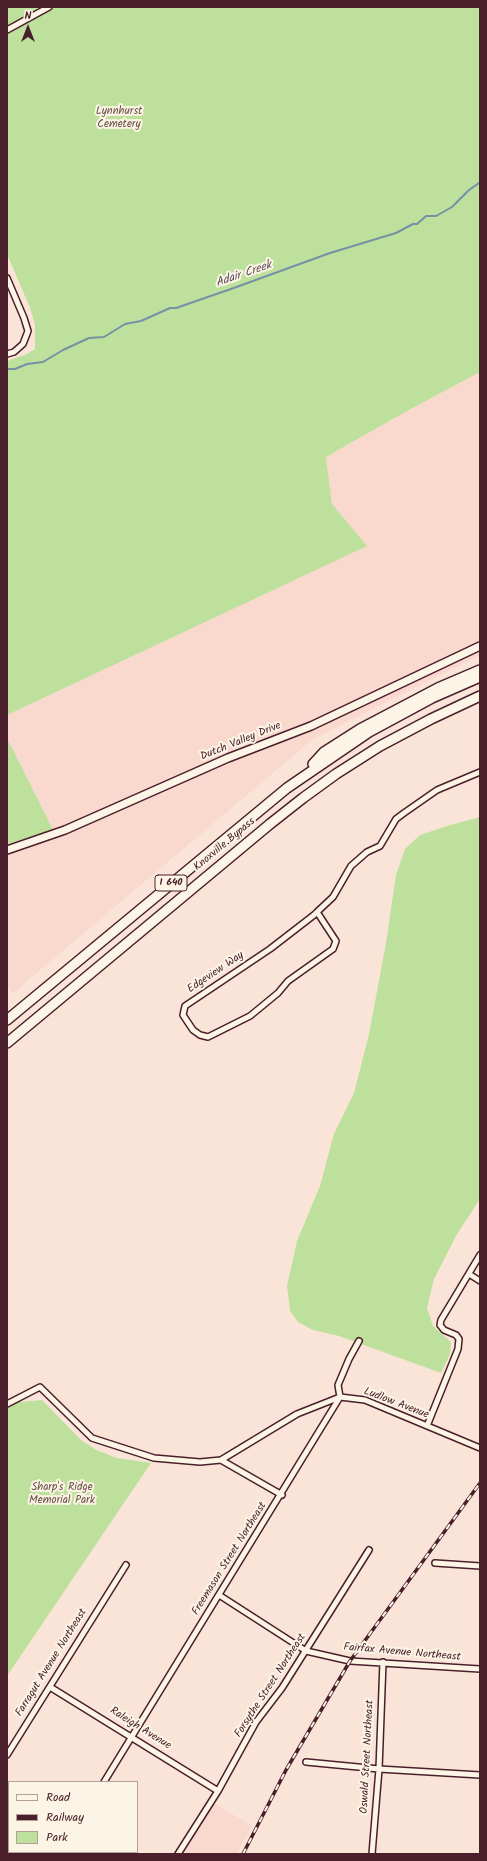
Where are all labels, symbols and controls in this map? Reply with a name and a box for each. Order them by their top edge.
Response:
text: N [25,7,31,25]
north arrow [8,8,48,48]
park label: Lynnhurst Cemetery [96,105,142,131]
water label: Adair Creek [214,259,274,291]
street label: Dutch Valley Drive [199,720,283,764]
street label: Knoxville Bypass [192,816,258,874]
road number: I 640 [155,875,187,891]
street label: Edgeview Way [185,949,247,997]
street label: Ludlow Avenue [362,1386,430,1422]
park label: Sharp's Ridge Memorial Park [29,1481,95,1507]
street label: Freemason Street Northeast [190,1500,270,1618]
street label: Farragut Avenue Northeast [13,1607,91,1719]
street label: Forsythe Street Northeast [232,1632,310,1740]
street label: Fairfax Avenue Northeast [343,1641,461,1665]
street label: Oswald Street Northeast [358,1700,378,1814]
street label: Raleigh Avenue [107,1705,173,1753]
legend [8,1781,138,1853]
text: Road [46,1788,70,1807]
text: Railway [46,1808,84,1827]
text: Park [46,1828,68,1847]

